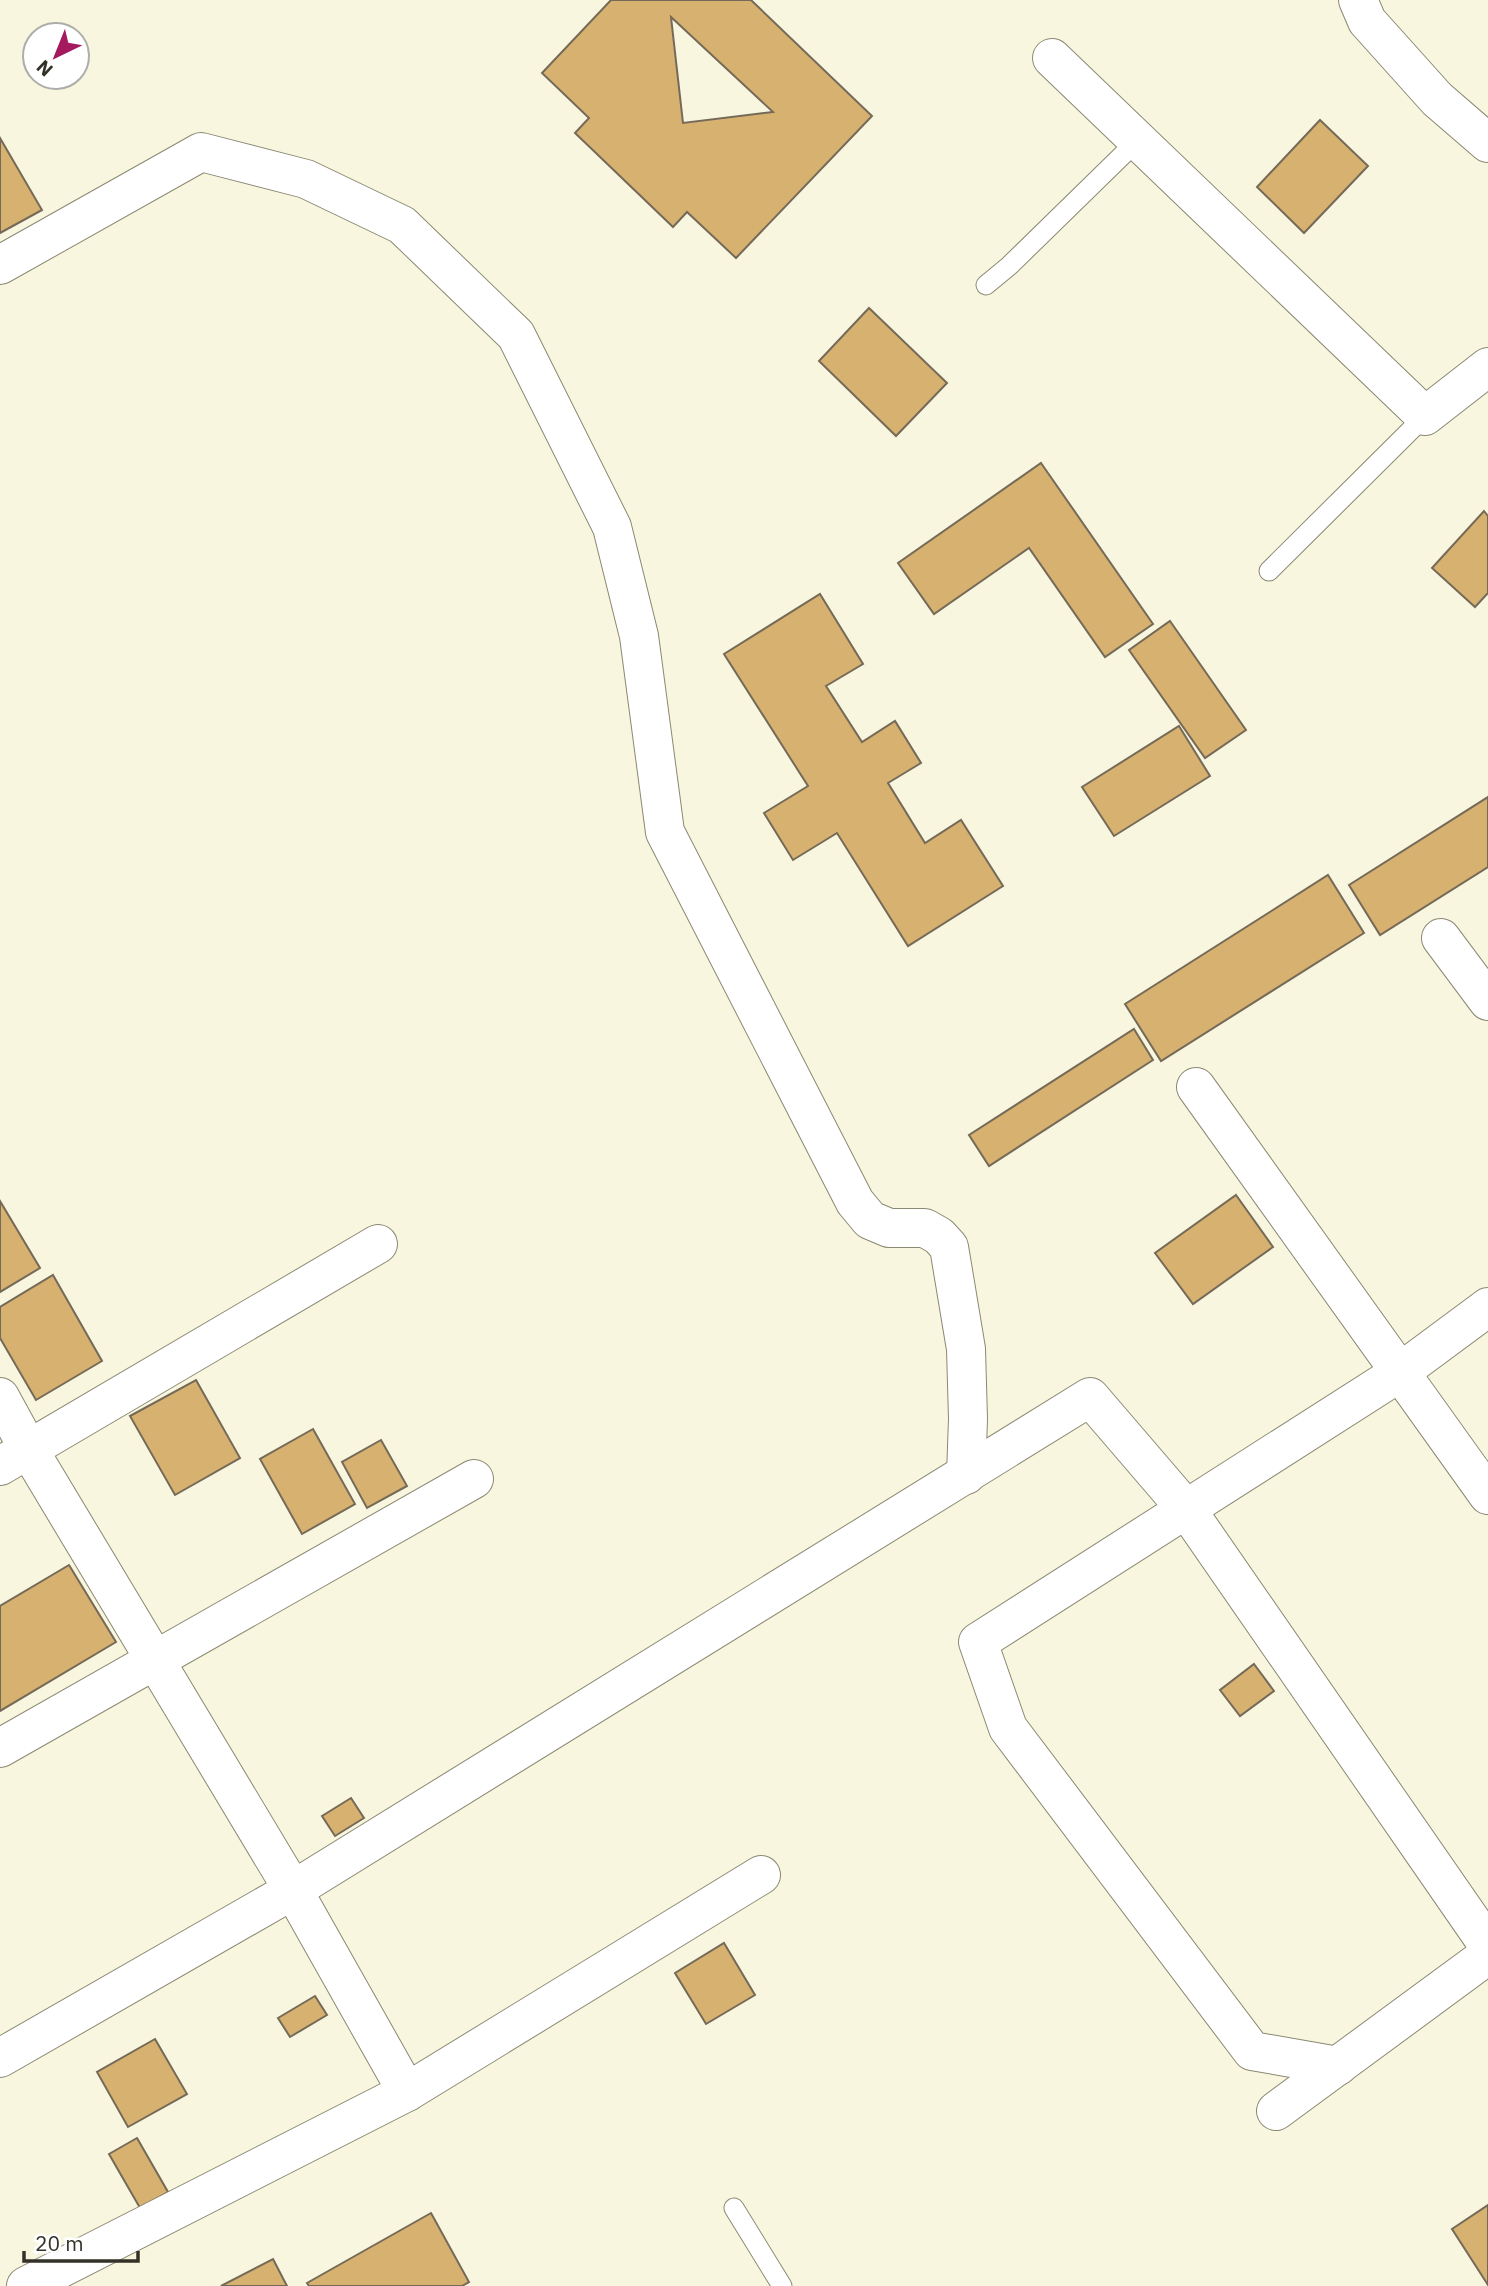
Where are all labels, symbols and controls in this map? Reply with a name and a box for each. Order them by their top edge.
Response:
north arrow [21,21,91,91]
text: N [31,55,58,82]
scale bar [24,2220,138,2264]
text: 20 m [35,2229,84,2257]

